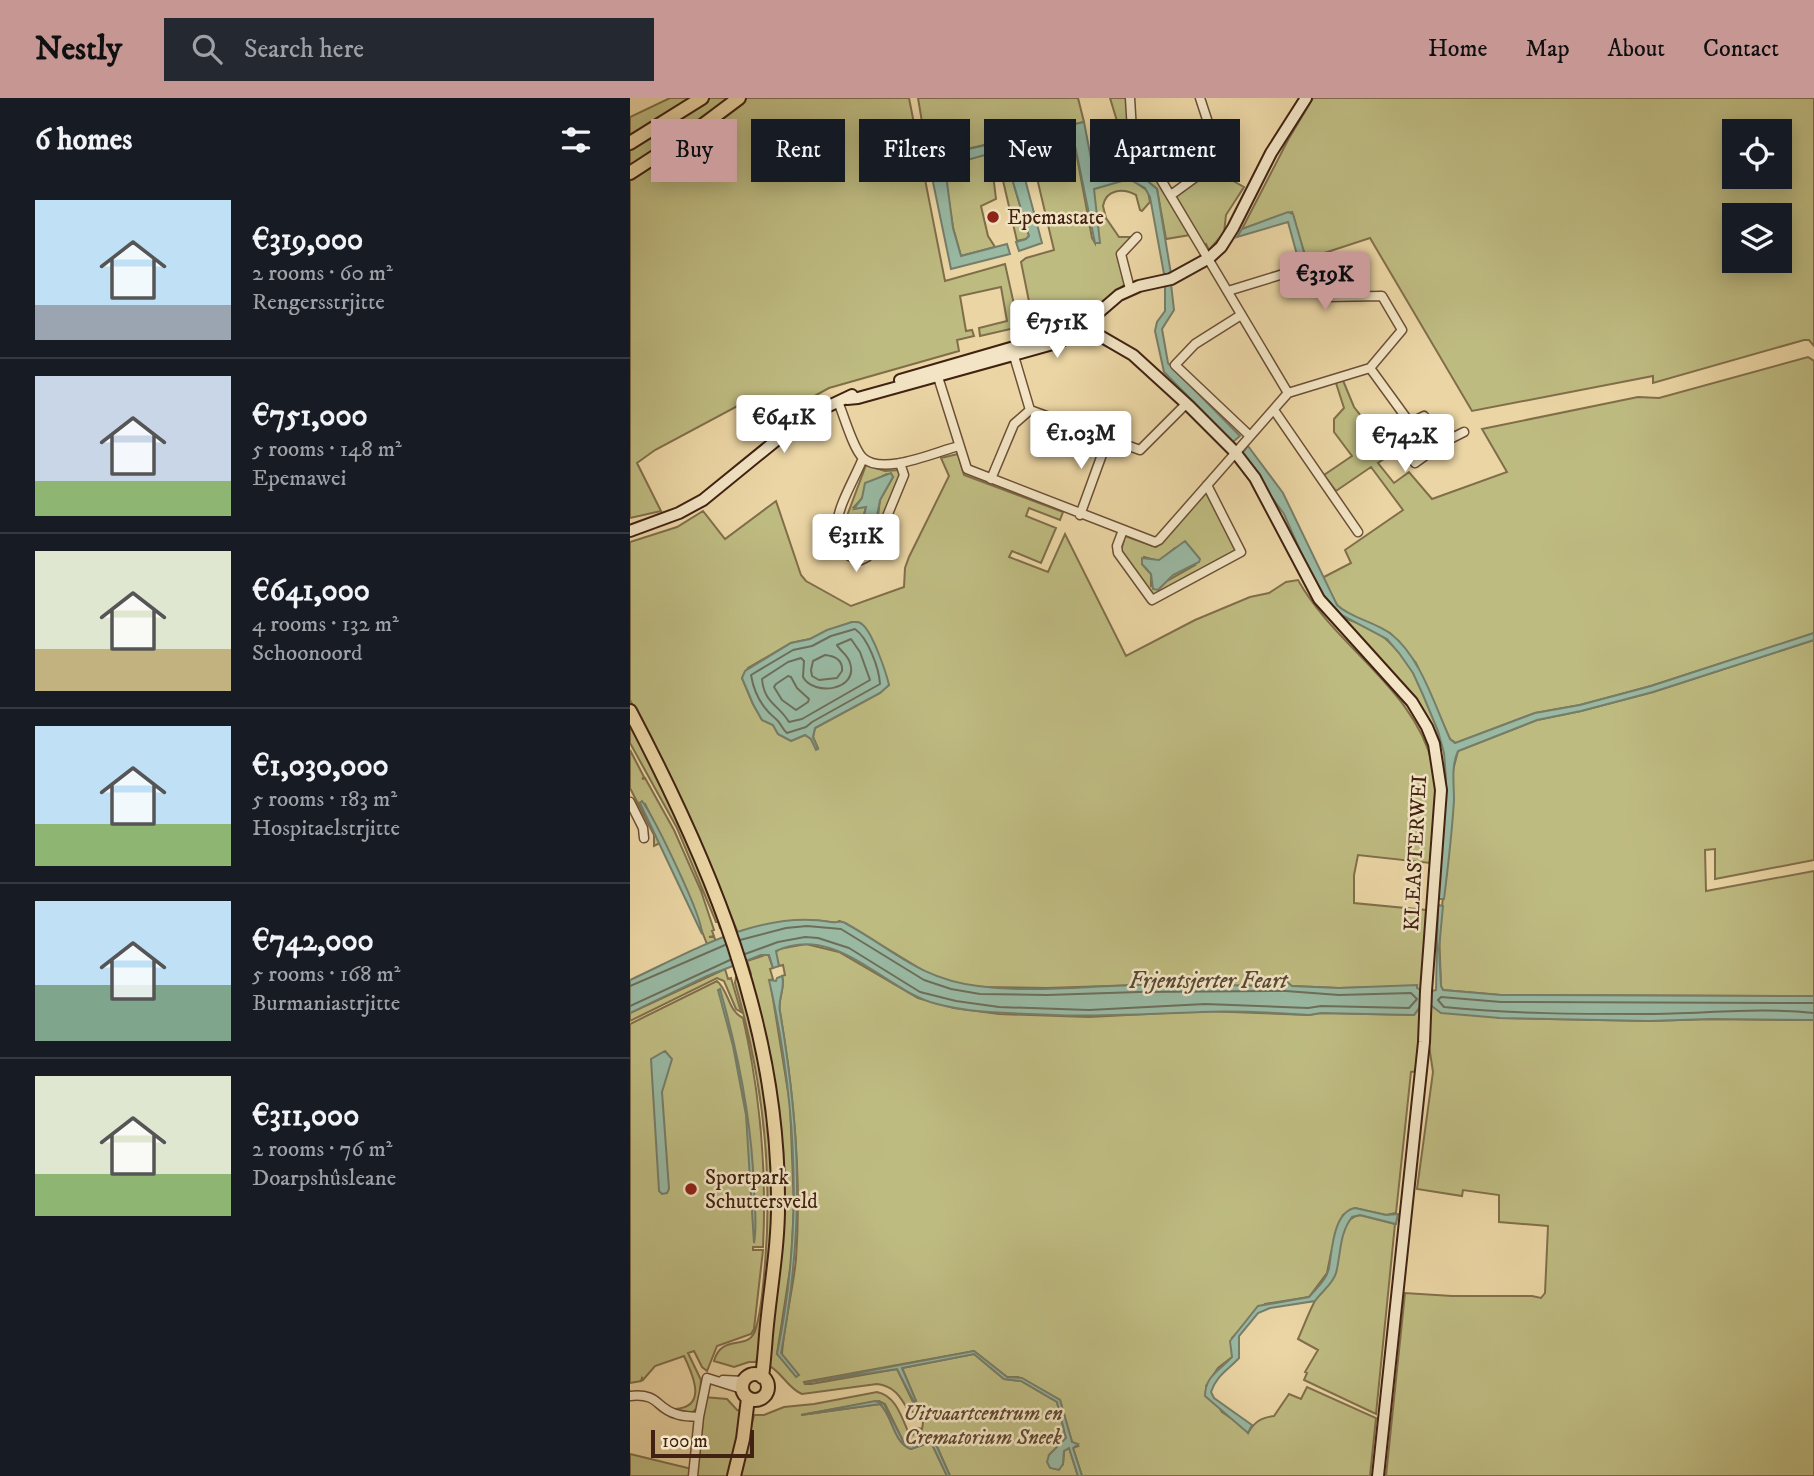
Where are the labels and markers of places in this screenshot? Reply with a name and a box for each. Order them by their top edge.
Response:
place label: Epemastate [1007,205,1104,231]
marker: Epemastate [985,209,1001,225]
pin: €319K [1276,252,1374,312]
pin: €751K [1008,300,1106,360]
pin: €641K [735,396,833,455]
pin: €1.03M [1024,412,1138,471]
pin: €742K [1356,414,1454,474]
pin: €311K [807,514,905,574]
place label: Sportpark Schuttersveld [705,1165,818,1215]
marker: Sportpark Schuttersveld [683,1181,699,1197]

